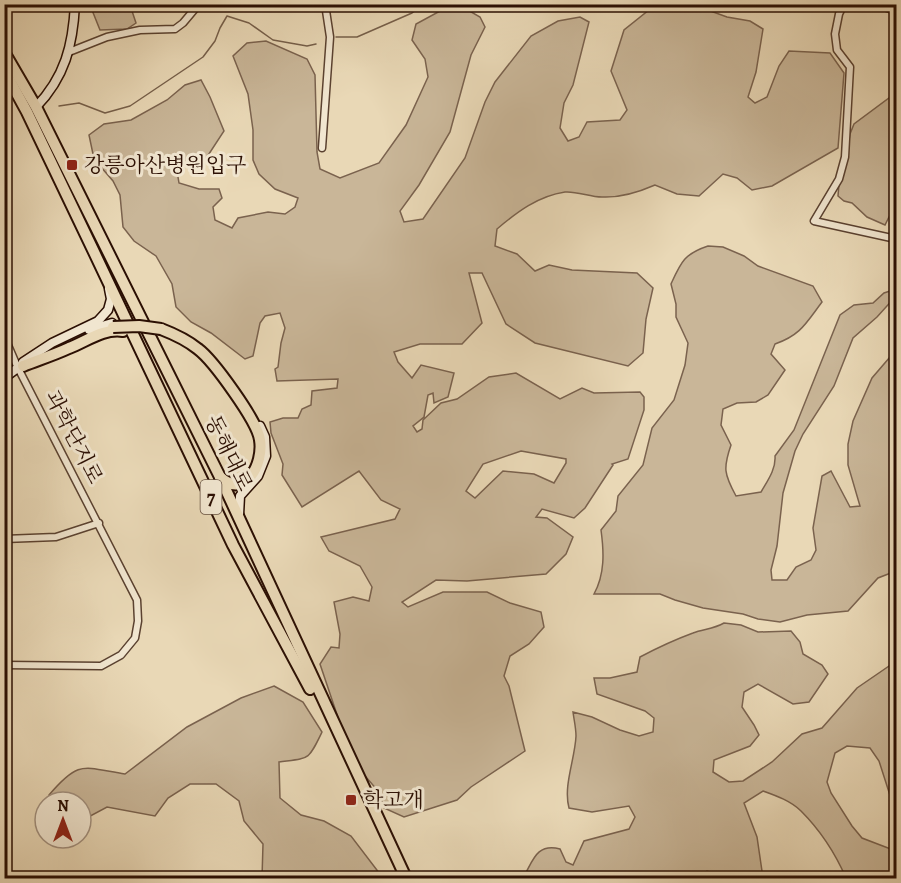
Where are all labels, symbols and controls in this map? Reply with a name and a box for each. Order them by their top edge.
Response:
place label: 강릉아산병원입구 [84,151,246,179]
marker: 강릉아산병원입구 [65,158,79,172]
street label: 과학단지로 [39,385,109,489]
street label: 동해대로 [199,410,259,496]
road number: 7 [200,480,222,514]
place label: 학고개 [363,786,424,814]
north arrow [33,790,93,850]
marker: 학고개 [344,793,358,807]
text: N [57,795,69,817]

